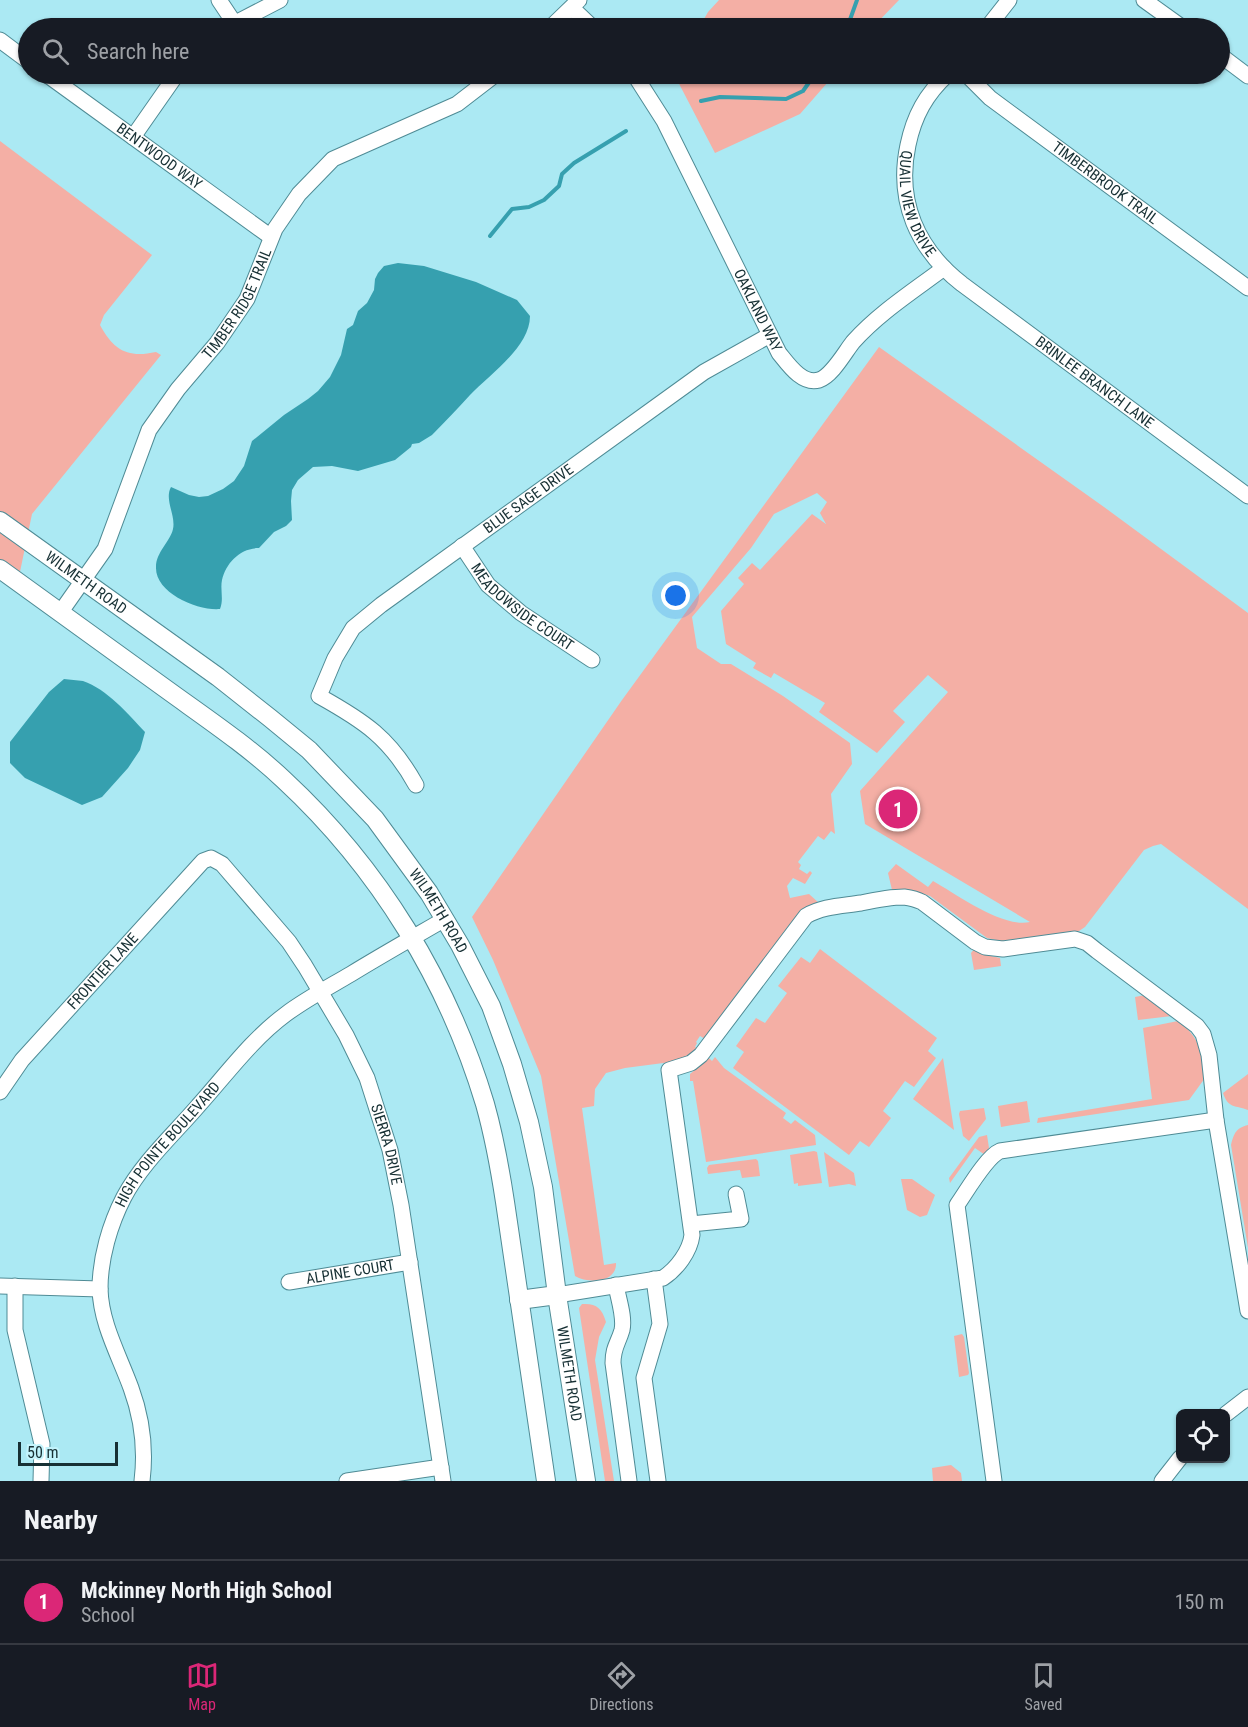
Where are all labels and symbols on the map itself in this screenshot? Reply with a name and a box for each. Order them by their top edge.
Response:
street label: BENTWOOD WAY [113,119,206,193]
street label: TIMBERBROOK TRAIL [1049,138,1162,228]
street label: QUAIL VIEW DRIVE [896,149,940,260]
street label: TIMBER RIDGE TRAIL [198,246,275,363]
street label: OAKLAND WAY [730,266,786,355]
street label: BRINLEE BRANCH LANE [1032,333,1157,432]
street label: BLUE SAGE DRIVE [480,460,577,537]
street label: WILMETH ROAD [42,547,130,618]
street label: MEADOWSIDE COURT [467,560,577,654]
your location [661,581,690,610]
pin: 1 [878,786,918,832]
street label: WILMETH ROAD [405,865,471,956]
street label: FRONTIER LANE [64,929,142,1013]
street label: HIGH POINTE BOULEVARD [111,1078,224,1210]
street label: SIERRA DRIVE [367,1102,406,1186]
street label: ALPINE COURT [305,1256,396,1288]
street label: WILMETH ROAD [553,1325,586,1423]
scale bar [18,1439,118,1466]

